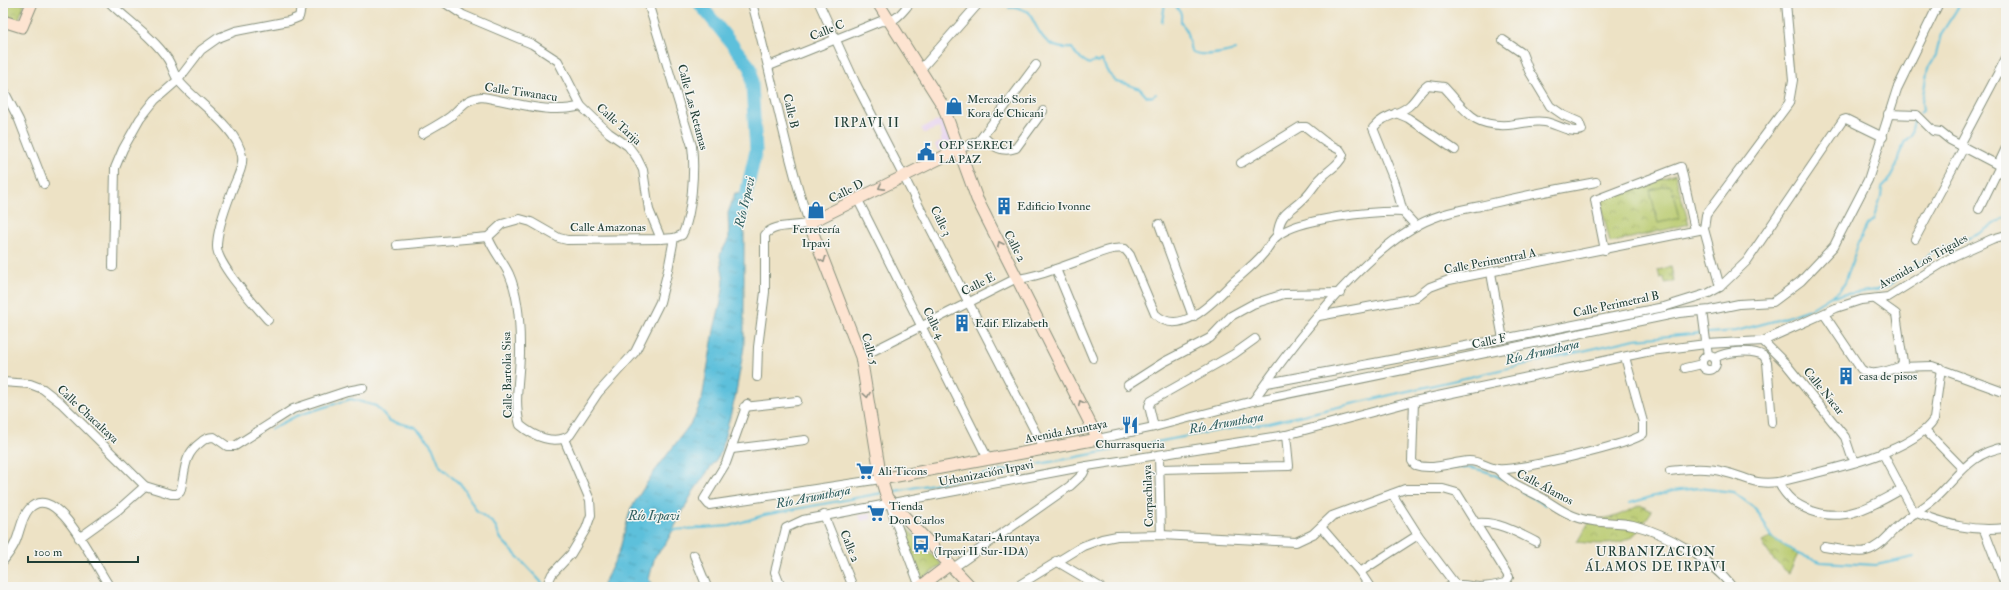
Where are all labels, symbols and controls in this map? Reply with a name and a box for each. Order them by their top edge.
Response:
street label: Calle C [808,17,847,44]
street label: Calle Las Retamas [674,63,711,152]
street label: Calle Tiwanacu [483,80,558,105]
street label: Calle B [779,92,802,130]
place label: Mercado Soris Kora de Chicani [967,92,1044,121]
shop icon: Mercado Soris Kora de Chicani [944,96,964,116]
street label: Calle Tarija [593,100,645,149]
district label: IRPAVI II [834,115,900,131]
place label: OEP SERECI LA PAZ [939,138,1013,167]
public building icon: OEP SERECI LA PAZ [916,142,936,162]
water label: Río Irpavi [731,175,759,230]
street label: Calle D [826,176,866,207]
one-way arrow [877,183,885,190]
building icon: Edificio Ivonne [994,196,1014,216]
place label: Edificio Ivonne [1017,199,1091,214]
shop icon: Ferretería Irpavi [806,200,826,220]
street label: Calle 3 [927,204,954,239]
street label: Calle Amazonas [570,220,646,235]
place label: Ferretería Irpavi [792,222,841,251]
street label: Calle 2 [1000,228,1029,265]
street label: Avenida Los Trigales [1875,231,1970,293]
one-way arrow [997,241,1005,249]
street label: Calle Perimentral A [1443,245,1538,278]
one-way arrow [818,255,826,263]
street label: Calle E [959,269,998,299]
street label: Calle Perimetral B [1572,288,1661,321]
street label: Calle 4 [919,305,948,342]
building icon: Edif. Elizabeth [952,313,972,333]
place label: Edif. Elizabeth [975,316,1049,331]
street label: Calle Bartolia Sisa [499,330,516,418]
street label: Calle F [1470,330,1508,352]
street label: Calle 5 [858,331,882,368]
water label: Río Arumthaya [1503,336,1581,369]
street label: Calle Nacar [1800,364,1848,419]
building icon: casa de pisos [1836,366,1856,386]
place label: casa de pisos [1859,369,1917,384]
street label: Calle Chacaltaya [54,382,122,448]
one-way arrow [863,392,871,399]
one-way arrow [1078,400,1086,408]
water label: Río Arumthaya [1187,409,1265,438]
restaurant icon: Churrasqueria [1120,415,1140,435]
street label: Avenida Aruntaya [1023,416,1110,447]
place label: Churrasqueria [1095,437,1166,452]
street label: Urbanización Irpavi [937,457,1035,490]
supermarket icon: Ali Ticons [855,461,875,481]
street label: Corpachilaya [1140,463,1157,527]
place label: Ali Ticons [877,464,927,479]
street label: Calle Álamos [1514,466,1576,509]
water label: Río Arumthaya [774,482,852,512]
place label: Tienda Don Carlos [889,499,944,528]
supermarket icon: Tienda Don Carlos [866,503,886,523]
water label: Río Irpavi [627,508,680,524]
street label: Calle 2 [836,528,863,564]
place label: PumaKatari-Aruntaya (Irpavi II Sur-IDA) [934,530,1041,559]
bus stop icon: PumaKatari-Aruntaya (Irpavi II Sur-IDA) [911,534,931,554]
scale bar [28,538,138,564]
district label: URBANIZACION ÁLAMOS DE IRPAVI [1584,544,1727,575]
text: 100 m [34,545,63,560]

